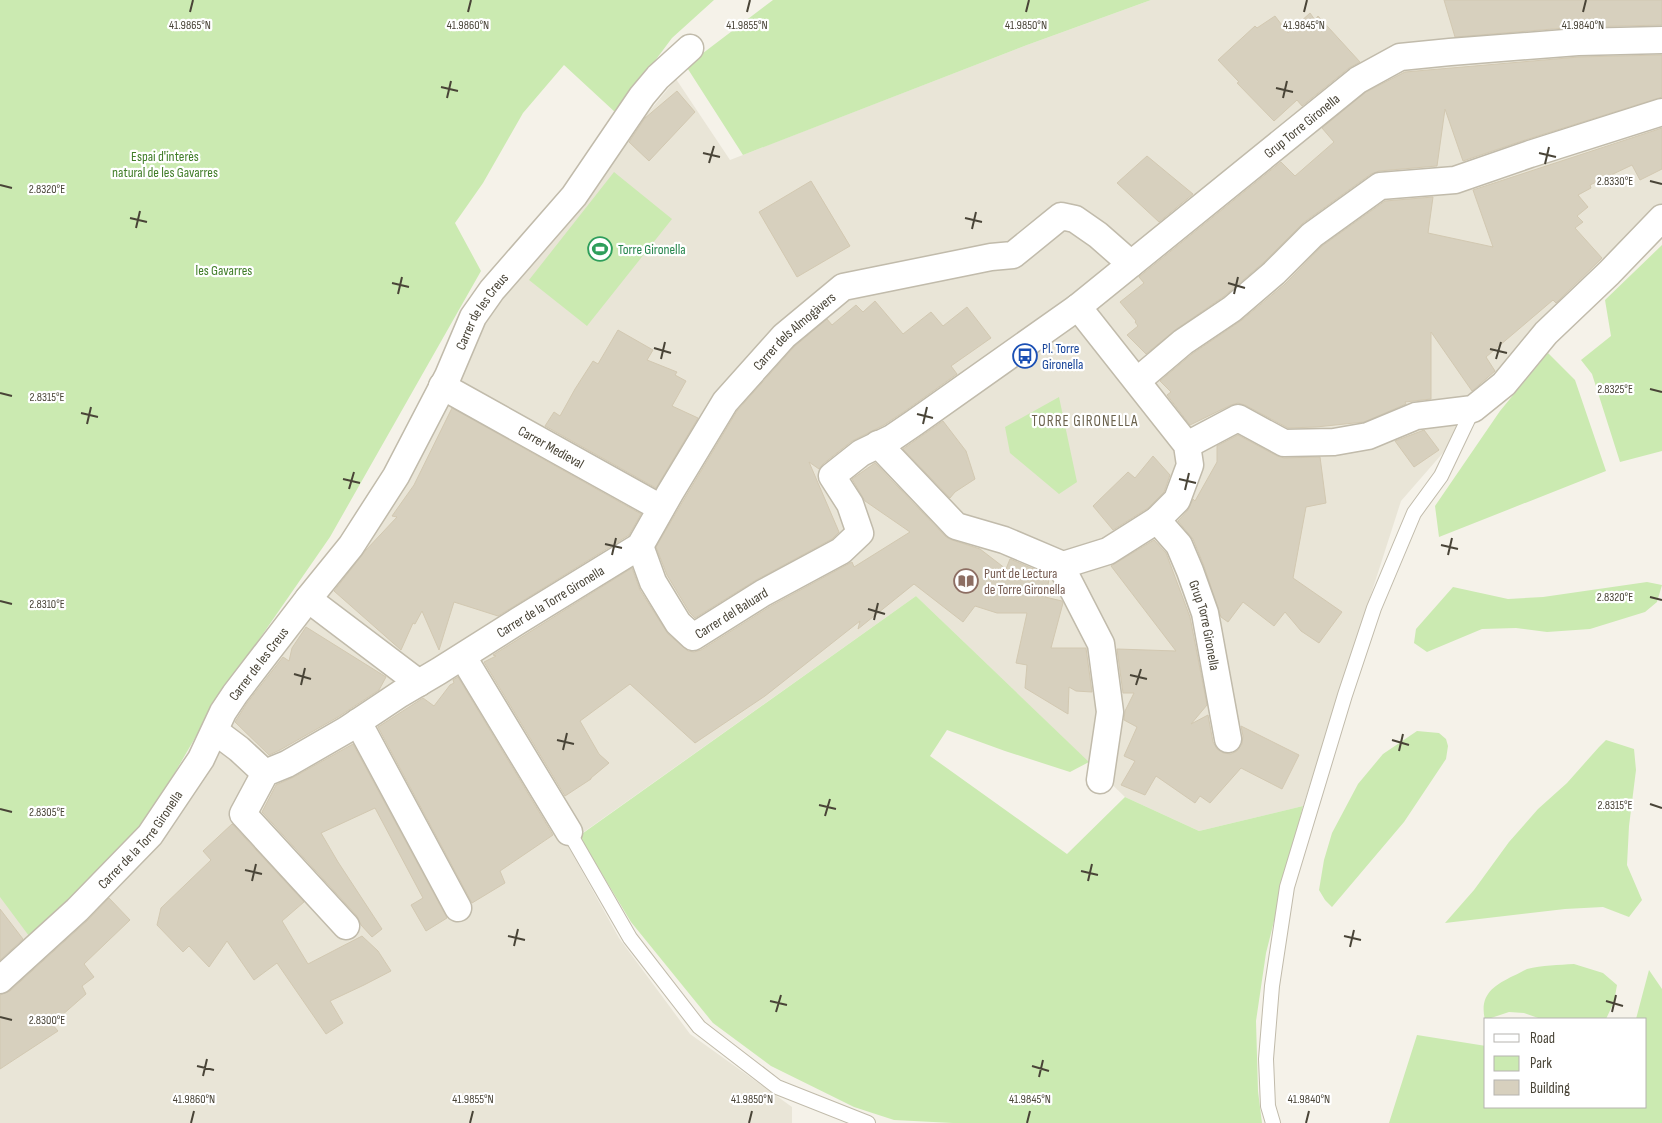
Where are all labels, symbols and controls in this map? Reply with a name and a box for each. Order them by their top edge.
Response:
text: 41.9865°N [169,18,211,33]
text: 41.9860°N [447,18,489,33]
text: 41.9855°N [726,18,768,33]
text: 41.9850°N [1005,18,1047,33]
text: 41.9845°N [1283,18,1325,33]
text: 41.9840°N [1562,18,1604,33]
street label: Grup Torre Gironella [1261,90,1343,162]
park label: Espai d'interès natural de les Gavarres [112,148,218,181]
text: 2.8330°E [1597,174,1633,189]
text: 2.8320°E [29,182,65,197]
sports icon: Torre Gironella [587,236,613,262]
place label: Torre Gironella [618,241,686,258]
park label: les Gavarres [196,262,252,279]
street label: Carrer de les Creus [452,270,512,353]
street label: Carrer dels Almogàvers [750,289,839,374]
place label: Pl. Torre Gironella [1042,340,1083,373]
bus stop icon: Pl. Torre Gironella [1012,343,1038,369]
text: 2.8325°E [1597,382,1633,397]
text: 2.8315°E [30,390,65,405]
district label: TORRE GIRONELLA [1032,412,1138,431]
street label: Carrer Medieval [515,422,587,472]
street label: Carrer de la Torre Gironella [494,562,607,641]
place label: Punt de Lectura de Torre Gironella [984,565,1065,598]
library icon: Punt de Lectura de Torre Gironella [953,568,979,594]
street label: Grup Torre Gironella [1185,578,1223,672]
street label: Carrer del Baluard [692,584,771,643]
text: 2.8320°E [1597,590,1633,605]
text: 2.8310°E [29,597,65,612]
street label: Carrer de les Creus [225,624,292,704]
street label: Carrer de la Torre Gironella [94,787,186,892]
text: 2.8315°E [1598,798,1633,813]
text: 2.8305°E [29,805,65,820]
text: 2.8300°E [29,1013,65,1028]
legend [1484,1018,1647,1108]
text: Road [1530,1029,1555,1048]
text: Park [1530,1054,1552,1073]
text: Building [1530,1079,1570,1098]
text: 41.9860°N [173,1092,215,1107]
text: 41.9855°N [452,1092,494,1107]
text: 41.9850°N [731,1092,773,1107]
text: 41.9845°N [1009,1092,1051,1107]
text: 41.9840°N [1288,1092,1330,1107]

